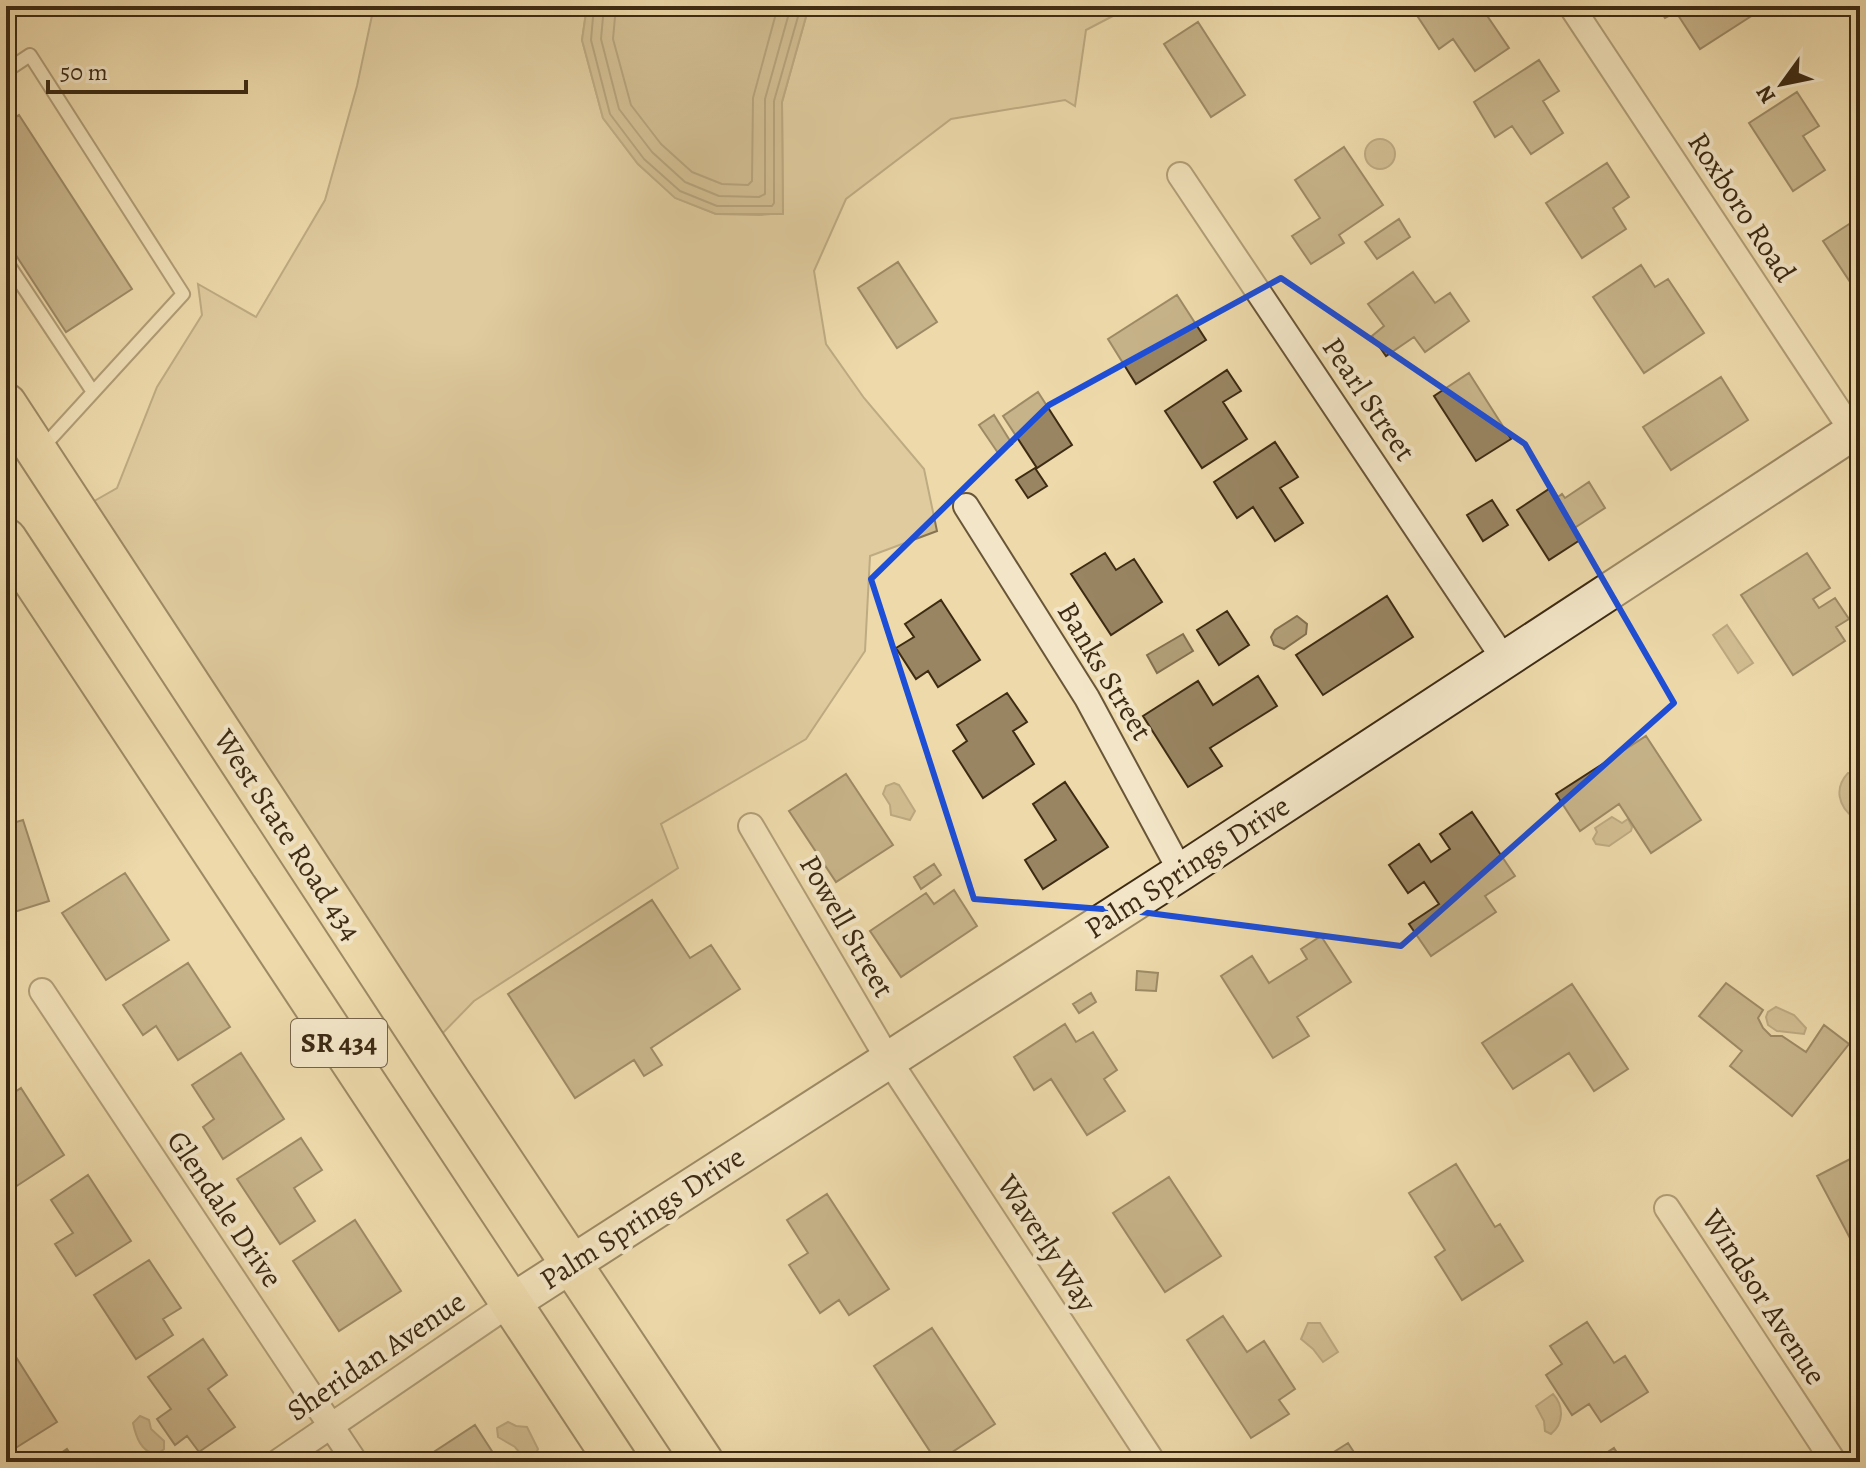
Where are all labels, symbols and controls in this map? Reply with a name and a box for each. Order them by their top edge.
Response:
scale bar [48,44,246,94]
north arrow [1742,44,1822,124]
text: 50 m [60,56,108,88]
text: N [1749,79,1783,109]
street label: Roxboro Road [1679,125,1806,290]
street label: Pearl Street [1313,329,1425,469]
street label: Banks Street [1048,594,1162,748]
street label: West State Road 434 [204,721,371,948]
street label: Palm Springs Drive [1077,786,1297,948]
street label: Powell Street [790,848,904,1005]
road number: SR 434 [291,1019,387,1067]
street label: Glendale Drive [158,1123,292,1295]
street label: Palm Springs Drive [532,1137,752,1299]
street label: Waverly Way [987,1166,1107,1320]
street label: Windsor Avenue [1692,1201,1836,1392]
street label: Sheridan Avenue [279,1282,473,1430]

